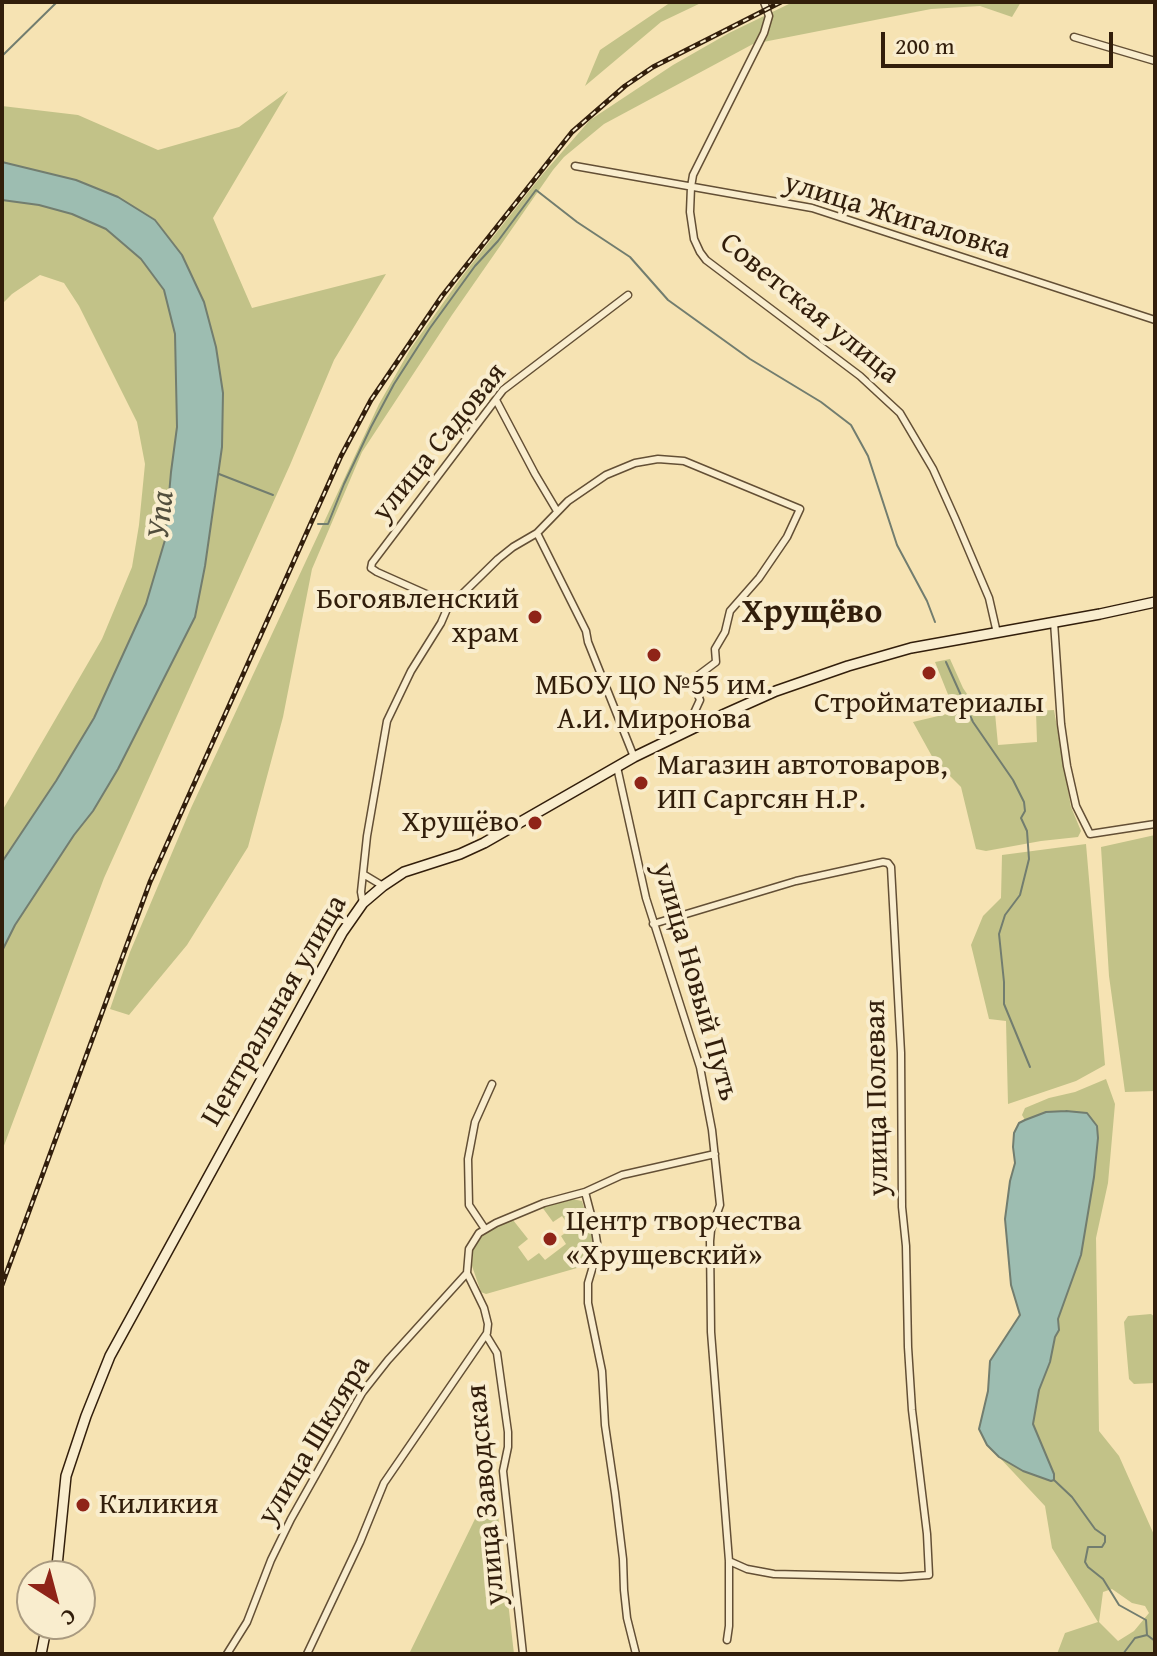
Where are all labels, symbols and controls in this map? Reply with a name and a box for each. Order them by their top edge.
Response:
scale bar [885,16,1117,66]
text: 200 m [895,28,955,63]
street label: улица Жигаловка [779,165,1015,269]
street label: Советская улица [712,226,906,392]
street label: улица Садовая [365,356,515,530]
water label: Упа [140,489,184,541]
place label: Богоявленский храм [316,582,519,652]
district label: Хрущёво [742,593,882,633]
marker: Богоявленский храм [526,608,544,626]
marker: МБОУ ЦО №55 им. А.И. Миронова [645,646,663,664]
marker: Стройматериалы [920,664,938,682]
place label: МБОУ ЦО №55 им. А.И. Миронова [535,668,773,738]
place label: Стройматериалы [814,686,1044,722]
place label: Магазин автотоваров, ИП Саргсян Н.Р. [657,748,948,818]
marker: Магазин автотоваров, ИП Саргсян Н.Р. [632,774,650,792]
place label: Хрущёво [402,805,519,841]
marker: Хрущёво [526,814,544,832]
street label: улица Новый Путь [644,859,746,1105]
street label: Центральная улица [194,889,356,1133]
street label: улица Полевая [858,999,898,1197]
place label: Центр творчества «Хрущевский» [566,1204,802,1274]
marker: Центр творчества «Хрущевский» [541,1230,559,1248]
street label: улица Шкляра [251,1350,379,1532]
street label: улица Заводская [459,1383,515,1607]
place label: Киликия [99,1487,218,1523]
marker: Киликия [74,1496,92,1514]
north arrow [16,1560,96,1640]
text: С [54,1601,83,1634]

